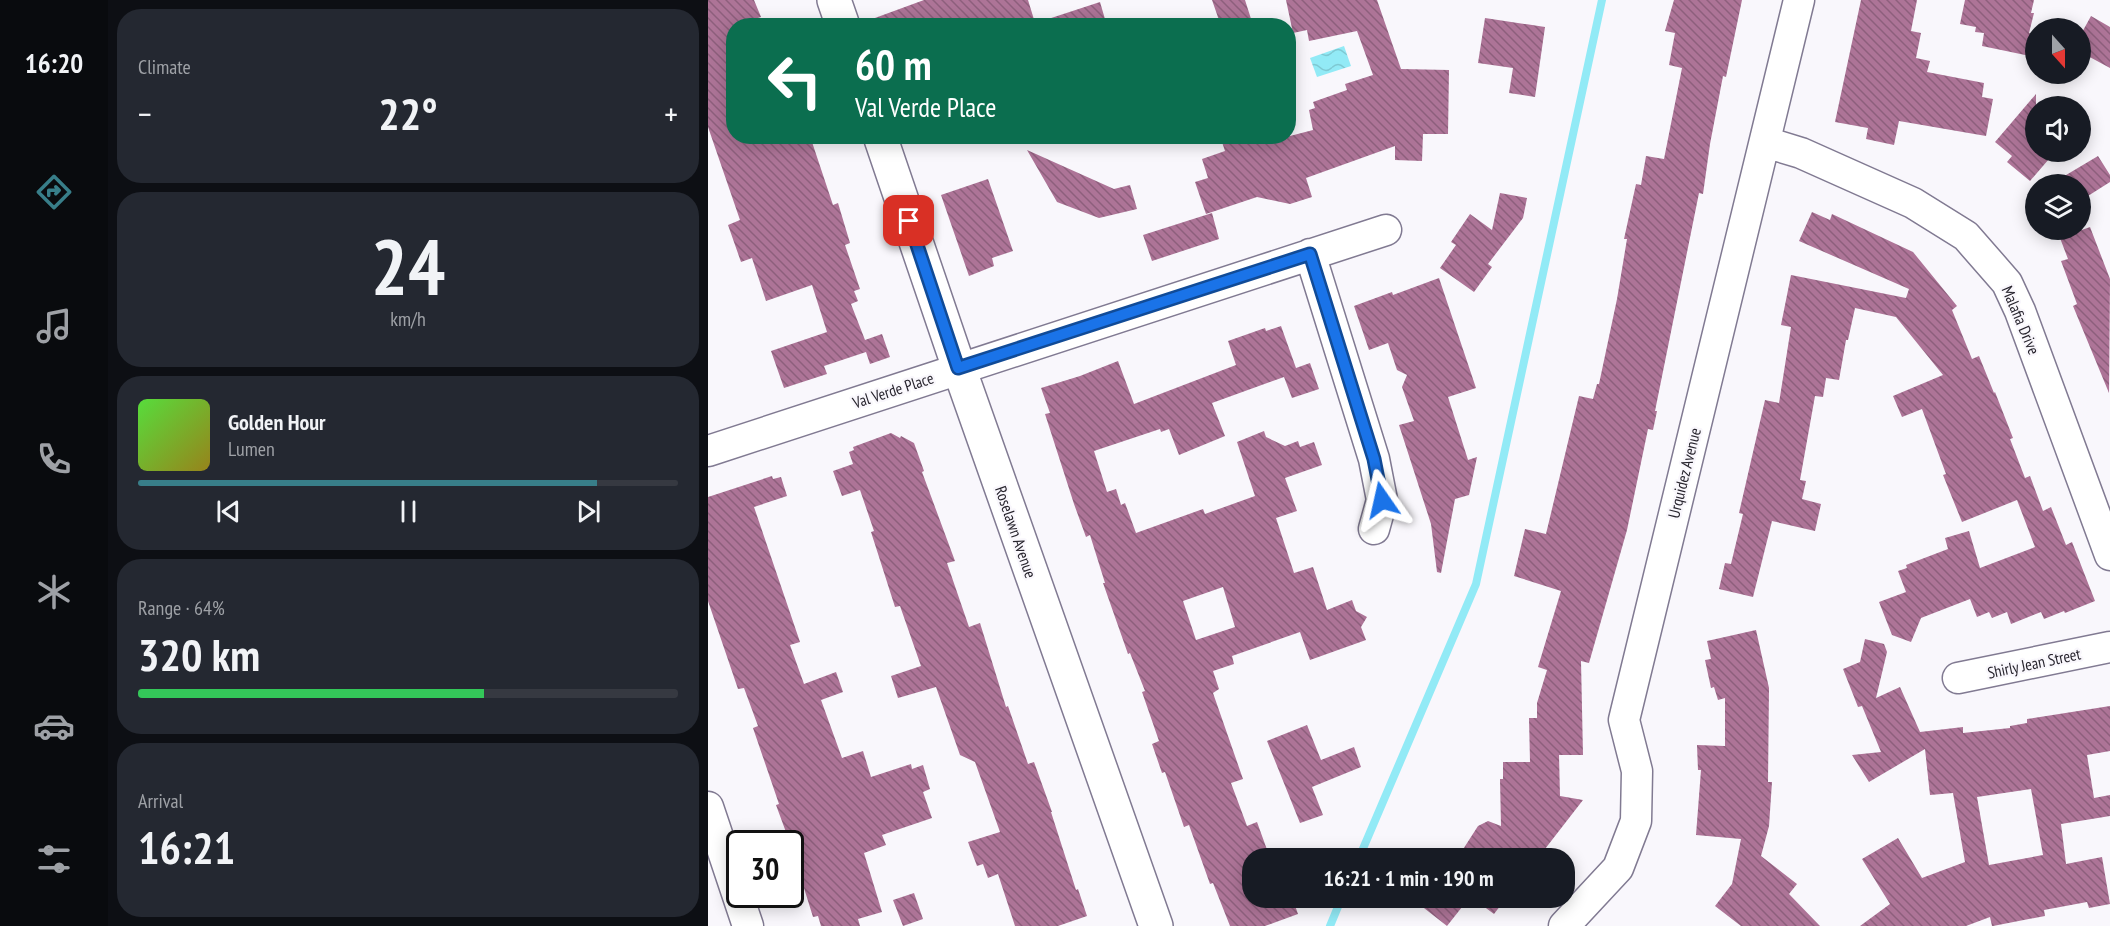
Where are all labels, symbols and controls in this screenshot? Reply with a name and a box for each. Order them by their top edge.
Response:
north arrow [2025,18,2091,84]
map controls [2025,18,2091,240]
text: 60 m [855,37,932,92]
icon: left [756,42,834,120]
text: 16:20 [25,46,83,80]
text: Climate [138,54,191,80]
text: 22° [378,84,438,142]
text: Val Verde Place [855,90,996,124]
text: − [138,92,152,135]
text: + [664,92,678,135]
button: sound [2025,96,2091,162]
icon: directions [33,171,75,213]
button: layers [2025,174,2091,240]
pin [883,195,934,246]
icon: arrive [892,204,925,237]
text: 24 [371,216,445,317]
street label: Malafia Drive [1998,283,2044,357]
icon: music [33,305,75,347]
text: km/h [390,306,426,332]
street label: Val Verde Place [849,368,936,413]
text: Golden Hour [228,408,326,436]
street label: Urquidez Avenue [1663,426,1705,520]
text: Lumen [228,436,275,462]
icon: phone [33,438,75,480]
position arrow [1350,468,1414,532]
street label: Roselawn Avenue [991,483,1041,581]
icon: previous [212,495,245,528]
icon: pause [392,495,425,528]
icon: next [572,495,605,528]
icon: climate [33,571,75,613]
text: Range · 64% [138,595,225,621]
text: 320 km [138,625,260,683]
street label: Shirly Jean Street [1986,643,2083,683]
icon: car [33,705,75,747]
text: Arrival [138,788,183,814]
text: 16:21 [138,818,235,876]
speed limit sign: 30 [726,830,804,908]
icon: filters [33,838,75,880]
text: 16:21 · 1 min · 190 m [1323,864,1494,892]

